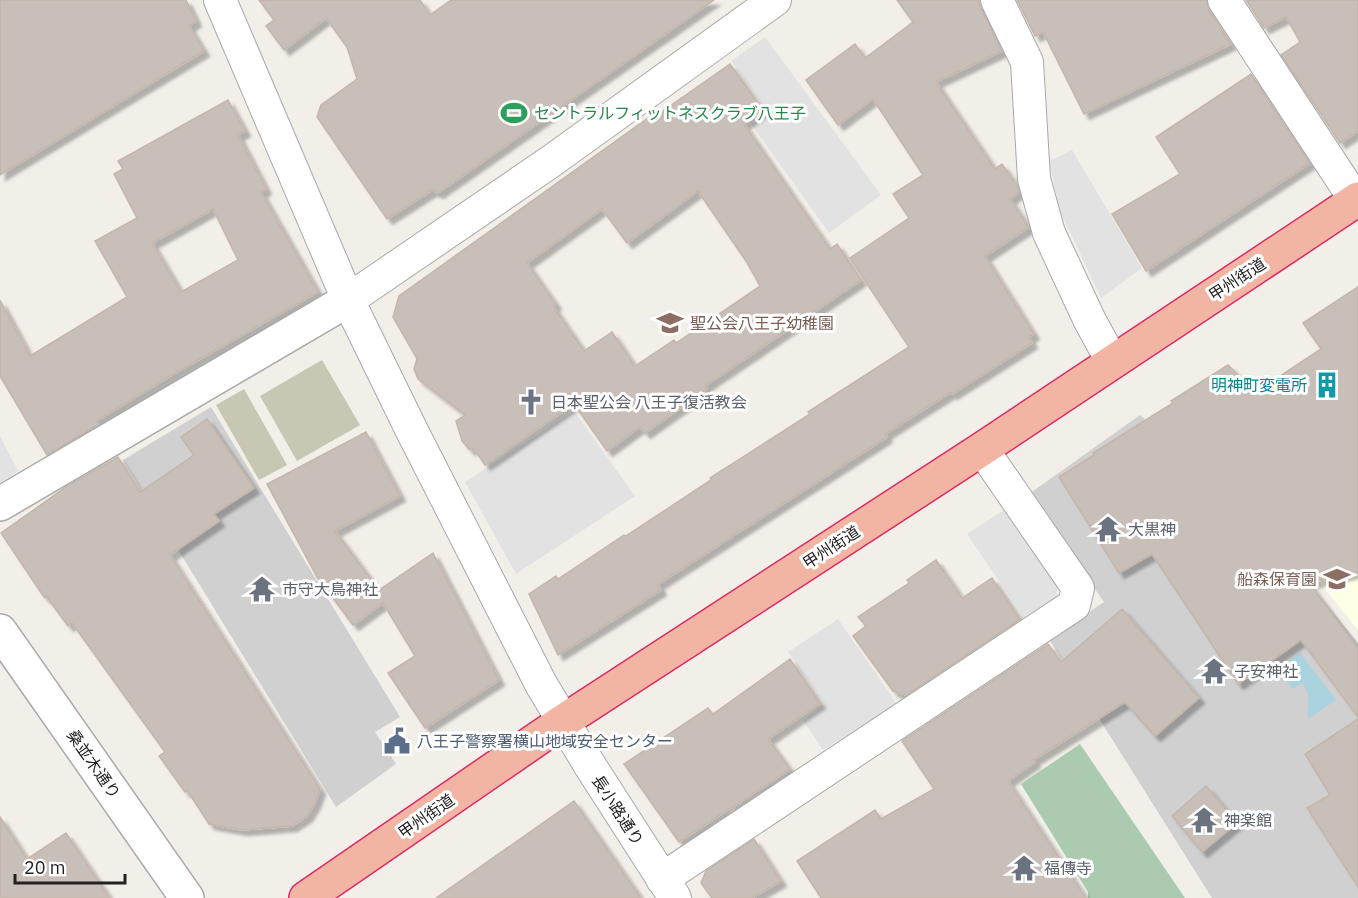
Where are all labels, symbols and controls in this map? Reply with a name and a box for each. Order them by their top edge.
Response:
sports icon: セントラルフィットネスクラブ八王子 [499,98,529,128]
place label: セントラルフィットネスクラブ八王子 [534,103,806,123]
street label: 甲州街道 [1205,253,1269,305]
school or university icon: 聖公会八王子幼稚園 [655,308,685,338]
place label: 聖公会八王子幼稚園 [690,313,834,333]
building icon: 明神町変電所 [1312,370,1342,400]
place label: 明神町変電所 [1211,375,1307,395]
church icon: 日本聖公会 八王子復活教会 [516,387,546,417]
place label: 日本聖公会 八王子復活教会 [551,392,747,412]
temple icon: 大黒神 [1093,514,1123,544]
place label: 大黒神 [1128,519,1176,539]
street label: 甲州街道 [799,521,863,573]
school or university icon: 船森保育園 [1322,564,1352,594]
place label: 船森保育園 [1237,569,1317,589]
temple icon: 市守大鳥神社 [247,574,277,604]
place label: 市守大鳥神社 [282,579,378,599]
temple icon: 子安神社 [1199,656,1229,686]
place label: 子安神社 [1234,661,1298,681]
street label: 桑並木通り [63,725,125,803]
public building icon: 八王子警察署横山地域安全センター [382,726,412,756]
place label: 八王子警察署横山地域安全センター [417,731,673,751]
street label: 長小路通り [588,771,648,849]
street label: 甲州街道 [394,789,458,843]
temple icon: 神楽館 [1189,805,1219,835]
place label: 神楽館 [1224,810,1272,830]
scale bar [15,847,124,885]
temple icon: 福傳寺 [1009,853,1039,883]
text: 20 m [24,856,66,879]
place label: 福傳寺 [1044,858,1092,878]

